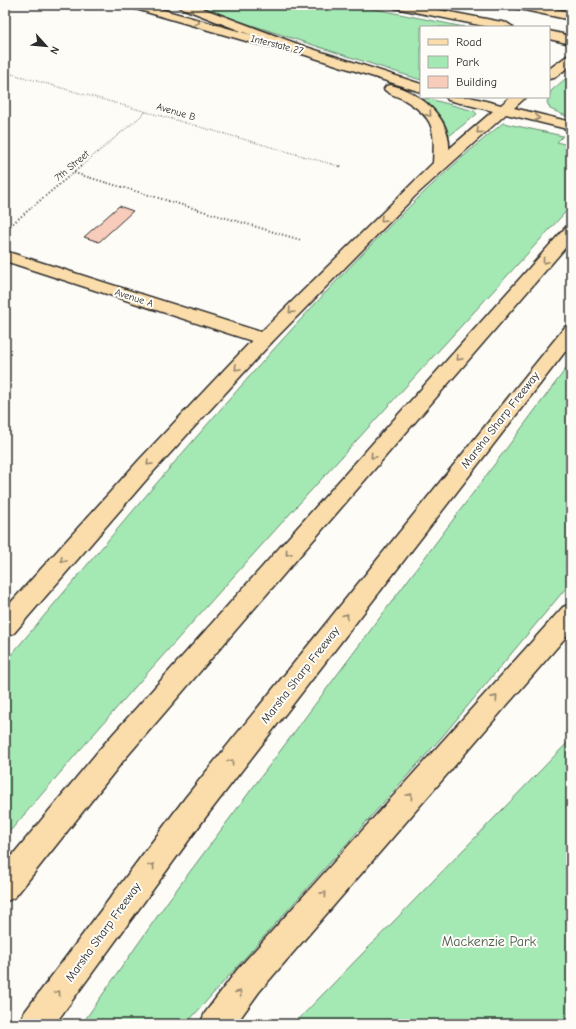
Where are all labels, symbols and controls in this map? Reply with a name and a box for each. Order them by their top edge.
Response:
one-way arrow [194,17,201,26]
north arrow [26,26,66,66]
legend [420,26,550,98]
street label: Interstate 27 [249,33,305,57]
text: Road [456,35,482,49]
text: N [47,44,62,56]
text: Park [456,55,479,69]
text: Building [456,75,497,89]
street label: Avenue B [155,101,197,123]
one-way arrow [424,109,431,117]
one-way arrow [533,113,540,122]
one-way arrow [476,126,483,133]
street label: 7th Street [52,147,93,184]
one-way arrow [380,214,388,222]
one-way arrow [543,256,550,263]
street label: Avenue A [113,286,155,310]
one-way arrow [288,306,296,314]
one-way arrow [457,354,464,361]
one-way arrow [234,363,242,371]
street label: Marsha Sharp Freeway [458,368,543,471]
one-way arrow [371,451,378,459]
one-way arrow [146,458,153,466]
one-way arrow [285,549,292,556]
one-way arrow [60,556,67,563]
one-way arrow [342,614,349,621]
street label: Marsha Sharp Freeway [258,623,343,726]
one-way arrow [491,696,498,703]
one-way arrow [226,760,233,767]
one-way arrow [405,793,412,801]
one-way arrow [148,863,155,870]
street label: Marsha Sharp Freeway [62,879,144,984]
one-way arrow [319,891,327,899]
park label: Mackenzie Park [442,933,537,950]
one-way arrow [54,990,61,997]
one-way arrow [234,990,241,997]

